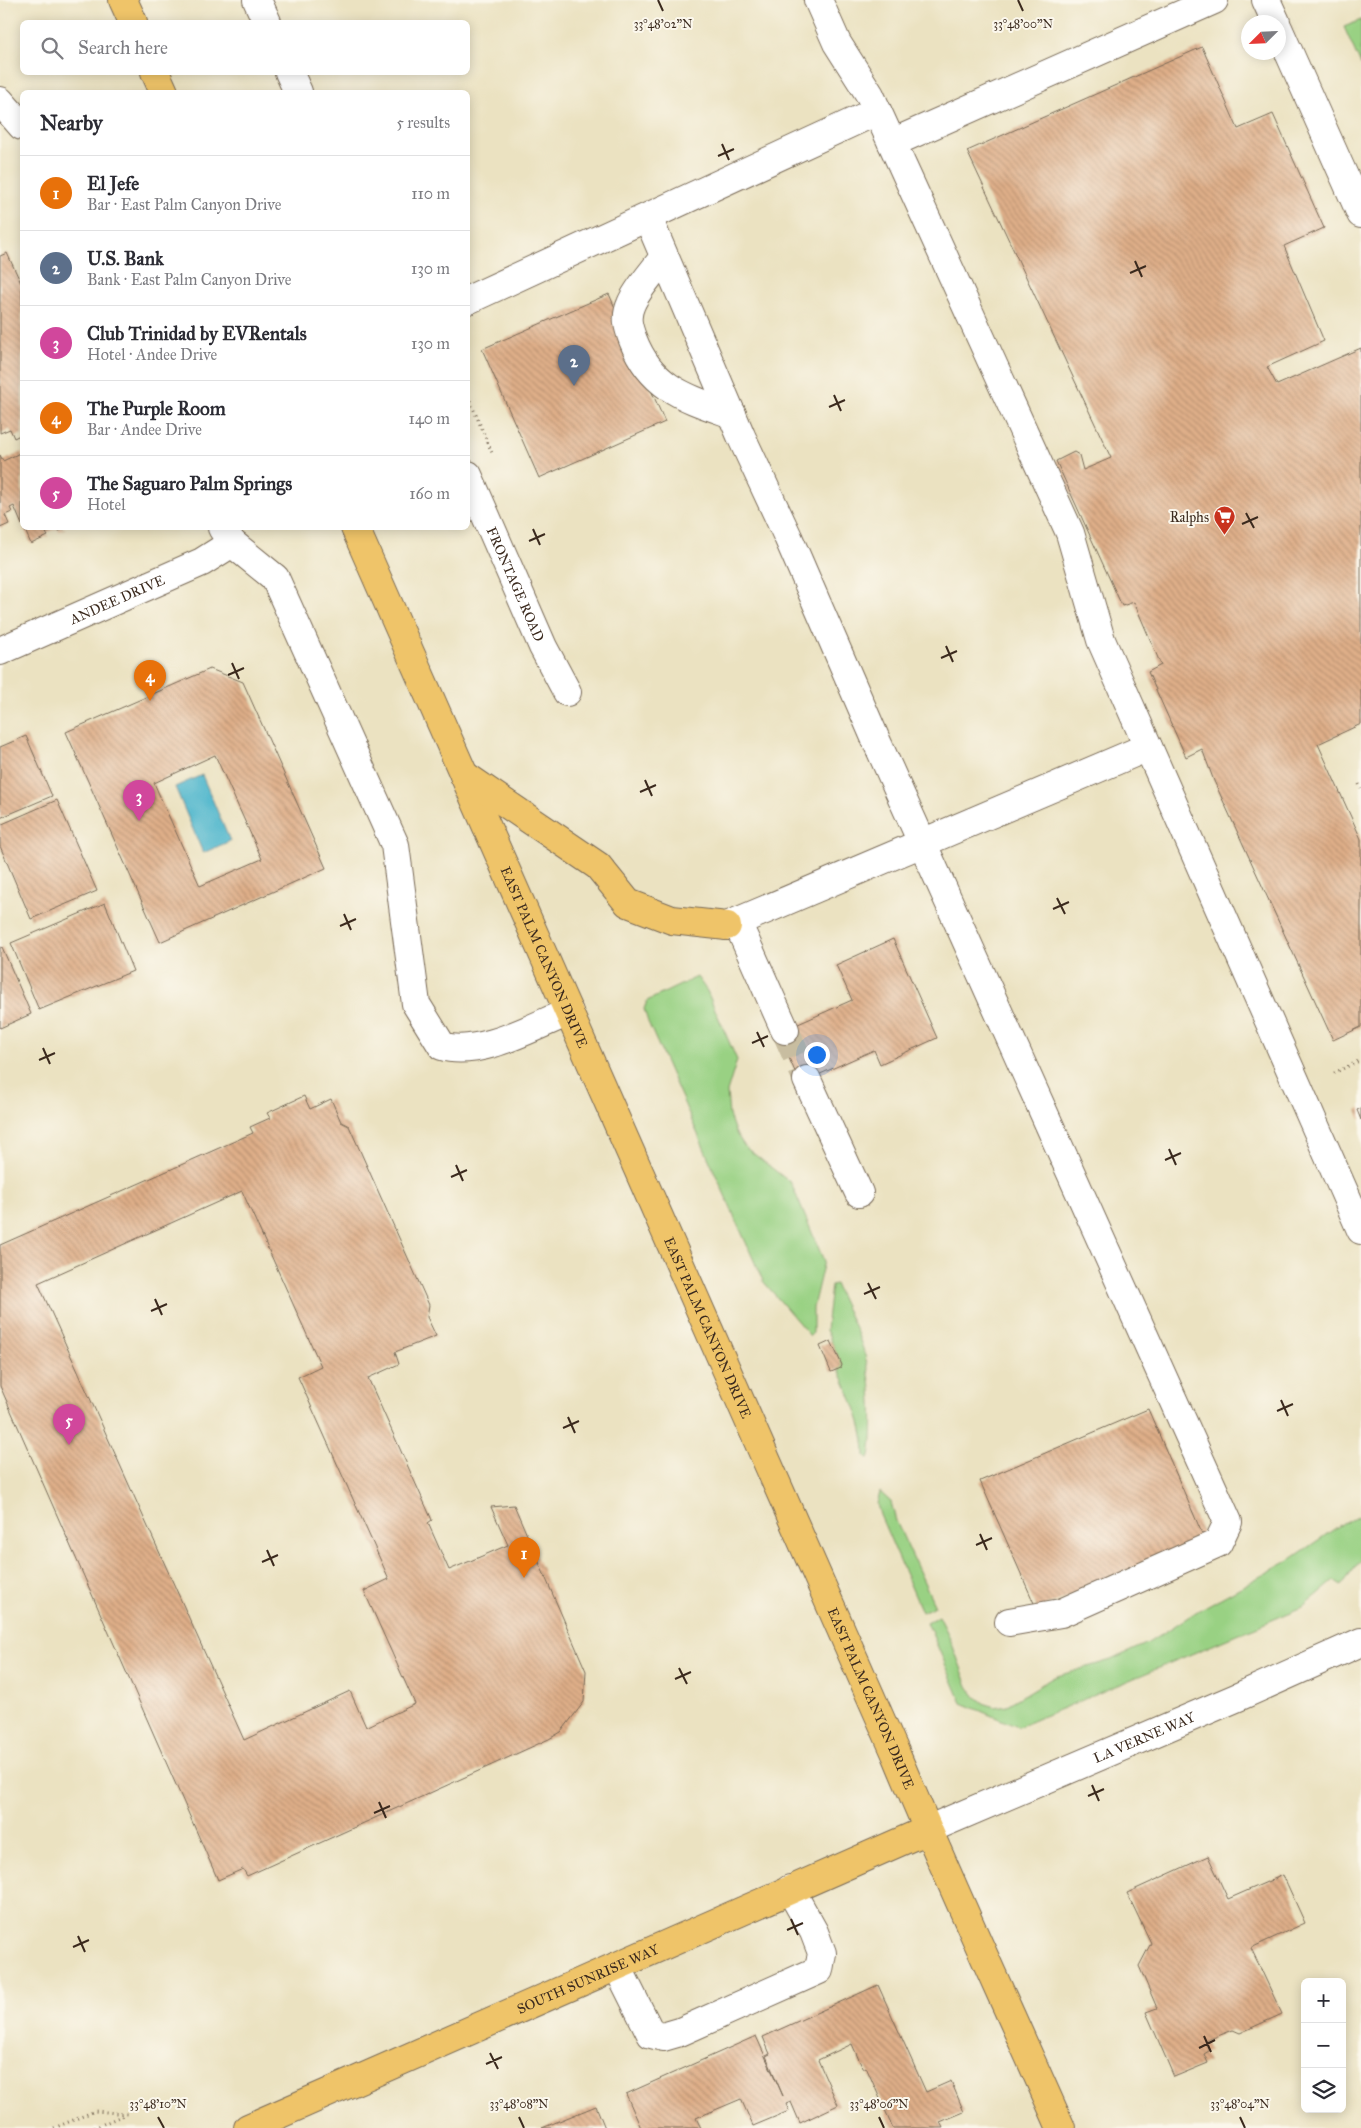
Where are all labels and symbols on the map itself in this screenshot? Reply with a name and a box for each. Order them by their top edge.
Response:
north arrow [1241,15,1286,60]
text: 33°48'02"N [634,17,692,31]
text: 33°48'00"N [993,17,1053,31]
pin: 2 [558,345,590,386]
supermarket icon: Ralphs [1213,505,1237,536]
place label: Ralphs [1170,509,1209,526]
street label: FRONTAGE ROAD [483,524,548,644]
street label: ANDEE DRIVE [66,571,167,628]
pin: 4 [134,660,166,701]
pin: 3 [123,780,155,821]
street label: EAST PALM CANYON DRIVE [497,864,592,1050]
your location [804,1042,830,1068]
street label: EAST PALM CANYON DRIVE [660,1234,755,1421]
pin: 5 [53,1404,85,1445]
pin: 1 [508,1537,540,1578]
street label: EAST PALM CANYON DRIVE [824,1605,918,1792]
street label: LA VERNE WAY [1091,1708,1198,1766]
street label: SOUTH SUNRISE WAY [514,1940,662,2017]
text: 33°48'10"N [129,2097,187,2111]
text: 33°48'08"N [489,2097,549,2111]
text: 33°48'06"N [850,2097,908,2111]
text: 33°48'04"N [1210,2097,1270,2111]

